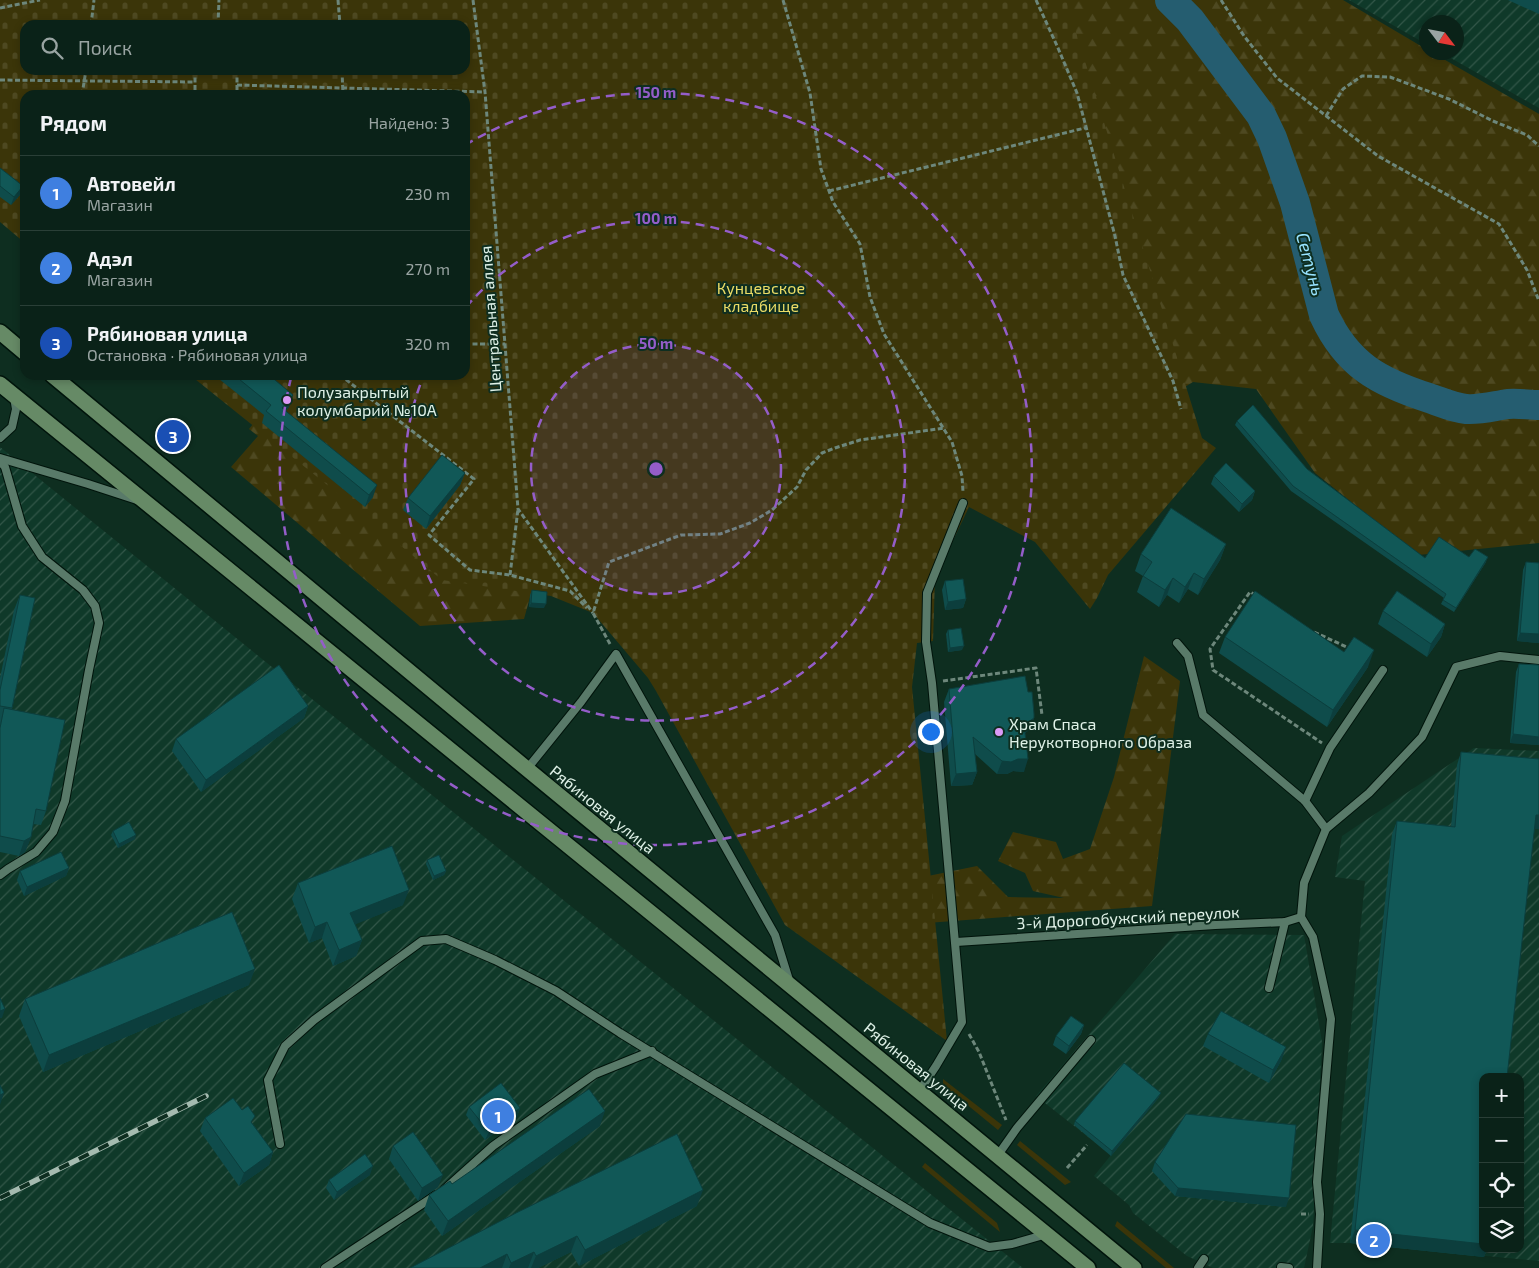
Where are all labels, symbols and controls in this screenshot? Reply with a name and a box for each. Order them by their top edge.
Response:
north arrow [1419,15,1464,60]
search box [20,20,470,75]
icon: search [38,34,66,62]
text: Поиск [78,36,132,59]
text: 150 m [636,83,676,101]
text: Рядом [40,110,107,135]
text: Найдено: 3 [368,113,450,132]
text: Автовейл [87,172,176,195]
text: 1 [53,184,59,203]
text: 230 m [405,184,450,203]
text: Магазин [87,195,153,214]
text: 100 m [635,209,677,227]
water label: Сетунь [1292,230,1330,298]
street label: Центральная аллея [475,245,505,393]
text: Адэл [87,247,133,270]
text: 2 [51,259,61,278]
text: 270 m [406,259,450,278]
text: Магазин [87,270,153,289]
park label: Кунцевское кладбище [717,278,805,315]
text: Рябиновая улица [87,322,248,345]
text: 3 [51,334,61,353]
text: 320 m [405,334,450,353]
text: 50 m [639,334,673,352]
text: Остановка · Рябиновая улица [87,345,308,364]
place label: Полузакрытый колумбарий №10А [297,382,437,420]
marker: Полузакрытый колумбарий №10А [281,394,293,406]
pin: 3 [157,417,189,455]
centre of rings [647,460,665,478]
place label: Храм Спаса Нерукотворного Образа [1009,714,1192,752]
your location [918,719,944,745]
marker: Храм Спаса Нерукотворного Образа [993,726,1005,738]
street label: Рябиновая улица [546,761,659,858]
street label: 3-й Дорогобужский переулок [1016,902,1241,933]
street label: Рябиновая улица [860,1018,973,1115]
map controls [1479,1073,1524,1253]
button: + [1479,1073,1524,1118]
pin: 1 [482,1097,514,1135]
button: − [1479,1118,1524,1163]
button: locate [1479,1163,1524,1208]
button: layers [1479,1208,1524,1253]
pin: 2 [1358,1221,1390,1259]

